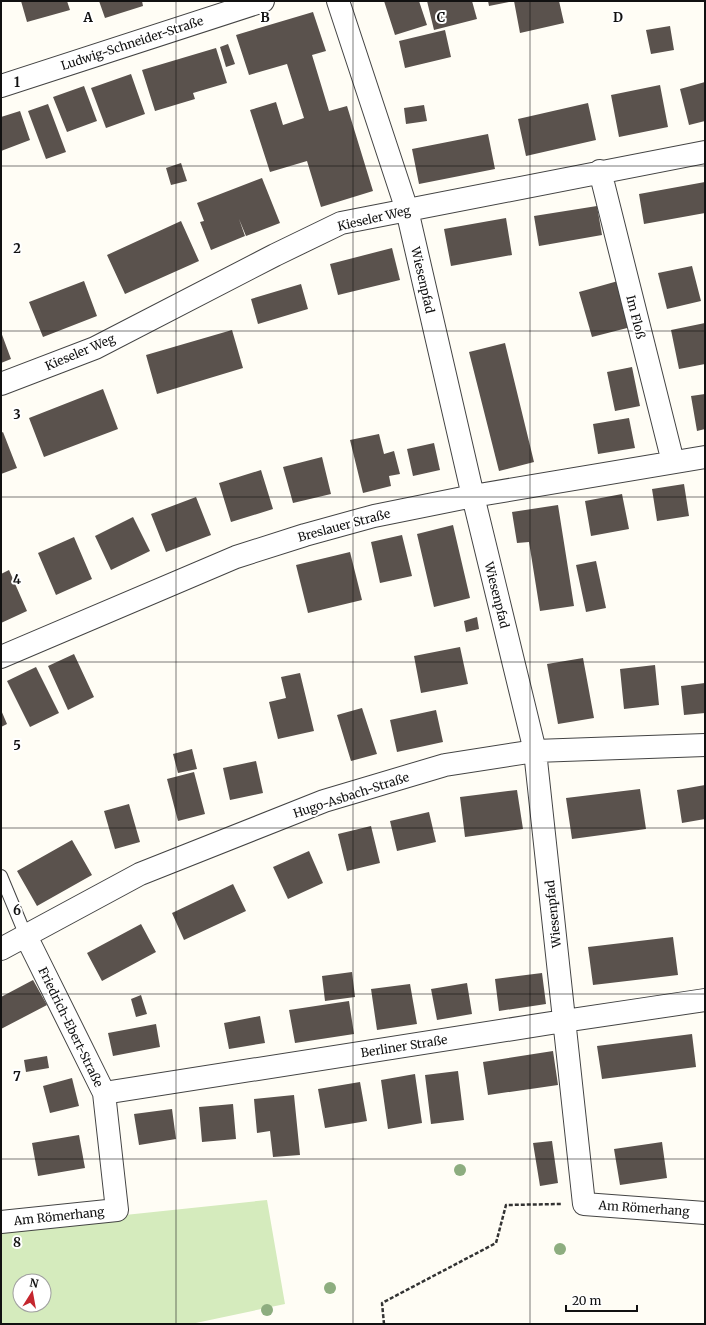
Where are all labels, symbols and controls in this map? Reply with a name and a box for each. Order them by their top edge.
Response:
text: A [82,9,93,26]
text: B [260,9,270,26]
text: C [437,9,446,26]
text: D [613,9,623,26]
street label: Ludwig-Schneider-Straße [59,13,205,73]
text: 1 [14,74,20,91]
street label: Kieseler Weg [336,202,413,234]
text: 2 [13,240,21,257]
street label: Wiesenpfad [408,244,438,315]
street label: Im Floß [623,294,649,341]
street label: Kieseler Weg [43,330,118,373]
text: 3 [13,406,21,423]
street label: Breslauer Straße [296,505,392,545]
street label: Wiesenpfad [481,559,512,630]
text: 4 [13,571,22,588]
text: 5 [13,737,21,754]
street label: Hugo-Asbach-Straße [291,769,411,821]
street label: Wiesenpfad [542,880,564,949]
text: 6 [13,902,21,919]
street label: Friedrich-Ebert-Straße [35,965,107,1089]
street label: Berliner Straße [360,1032,448,1060]
text: 7 [13,1068,21,1085]
street label: Am Römerhang [597,1197,691,1219]
street label: Am Römerhang [12,1204,106,1228]
text: 8 [13,1234,21,1251]
north arrow [12,1273,52,1313]
text: N [28,1275,40,1291]
scale bar [566,1287,637,1313]
text: 20 m [572,1293,601,1308]

